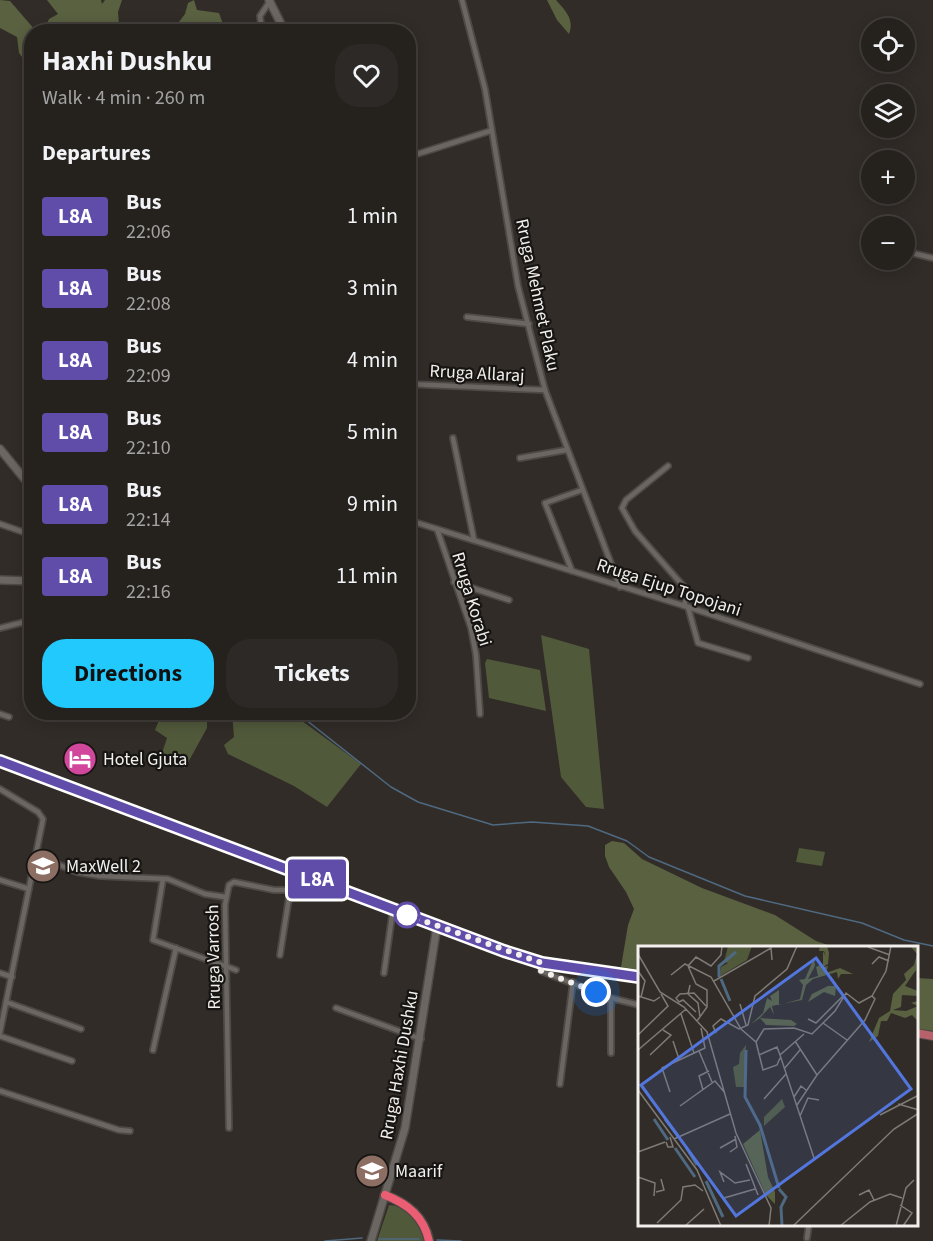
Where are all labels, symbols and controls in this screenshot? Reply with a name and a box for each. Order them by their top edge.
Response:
map controls [861,18,915,270]
button: locate [861,18,915,72]
text: Haxhi Dushku [42,41,212,81]
button: heart [335,44,398,107]
text: Walk · 4 min · 260 m [42,84,205,112]
button: layers [861,84,915,138]
text: Departures [42,137,151,169]
button: + [861,150,915,204]
text: Bus [126,186,162,218]
text: 1 min [347,200,398,232]
text: L8A [58,201,92,231]
button: − [861,216,915,270]
street label: Rruga Mehmet Plaku [509,217,566,374]
text: 22:06 [126,218,171,246]
text: Bus [126,258,162,290]
text: 3 min [347,272,398,304]
text: L8A [58,273,92,303]
text: 22:08 [126,290,171,318]
text: Bus [126,330,162,362]
text: 4 min [347,344,398,376]
text: L8A [58,345,92,375]
street label: Rruga Allaraj [429,359,525,388]
text: 22:09 [126,362,171,390]
text: Bus [126,402,162,434]
text: 5 min [347,416,398,448]
text: L8A [58,417,92,447]
text: 22:10 [126,434,171,462]
text: Bus [126,474,162,506]
text: 9 min [347,488,398,520]
text: L8A [58,489,92,519]
text: 22:14 [126,506,171,534]
text: Bus [126,546,162,578]
street label: Rruga Korabi [445,549,498,649]
street label: Rruga Ejup Topojani [593,552,744,623]
text: 11 min [336,560,398,592]
text: L8A [58,561,92,591]
text: 22:16 [126,578,171,606]
button: Directions [42,639,214,708]
button: Tickets [226,639,398,708]
hotel icon: Hotel Gjuta [62,741,98,777]
place label: Hotel Gjuta [103,747,187,772]
school or university icon: MaxWell 2 [25,848,61,884]
place label: MaxWell 2 [66,854,141,879]
line badge: L8A [282,860,352,898]
text: L8A [300,864,334,894]
unlabelled marker [394,902,420,928]
street label: Rruga Varrosh [200,904,227,1010]
inset map [638,946,918,1226]
your location [581,977,611,1007]
street label: Rruga Haxhi Dushku [374,989,425,1142]
school or university icon: Maarif [354,1153,390,1189]
place label: Maarif [395,1159,443,1184]

